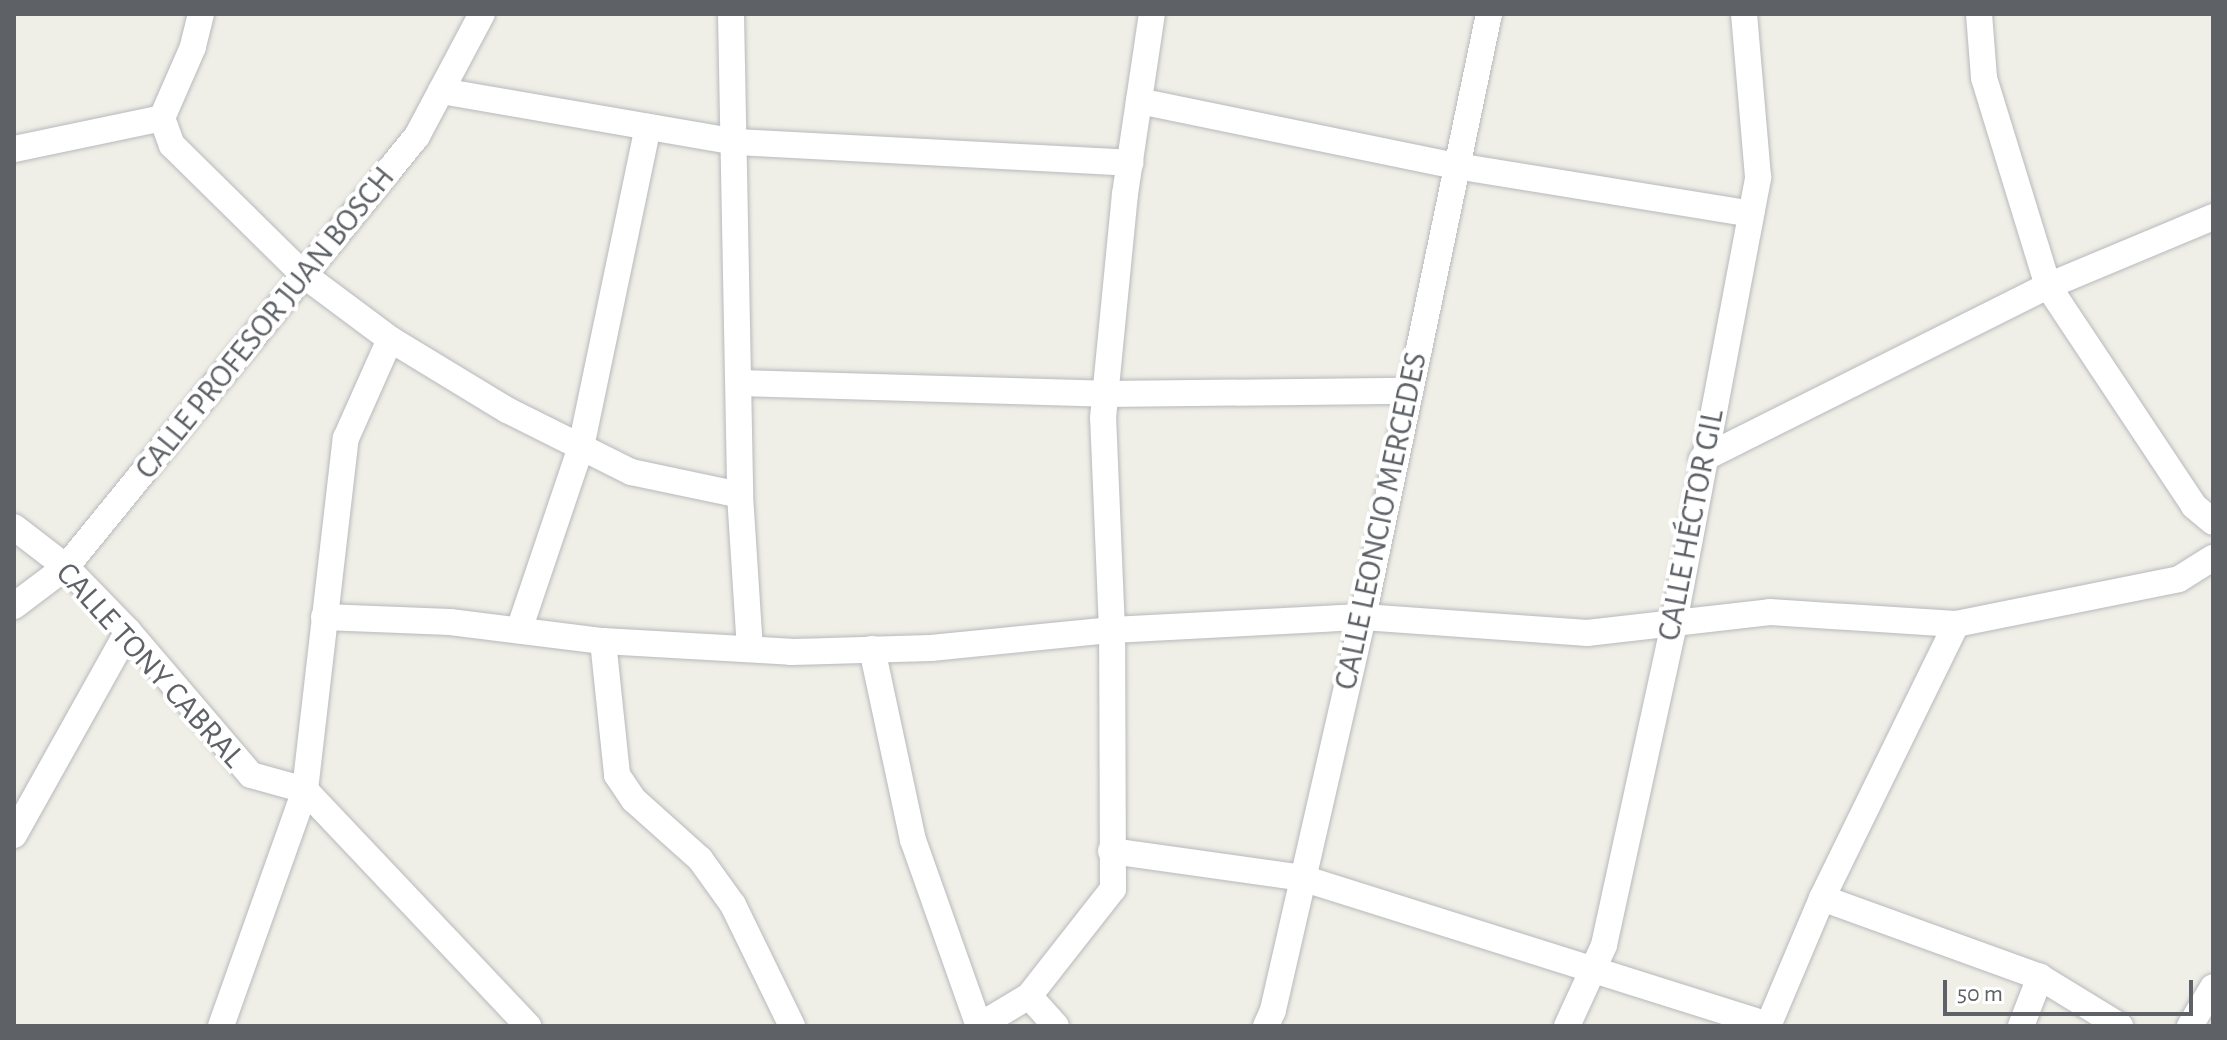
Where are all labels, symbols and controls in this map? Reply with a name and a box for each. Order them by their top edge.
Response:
street label: CALLE PROFESOR JUAN BOSCH [127,159,403,487]
street label: CALLE LEONCIO MERCEDES [1326,349,1436,693]
street label: CALLE HÉCTOR GIL [1650,406,1732,644]
street label: CALLE TONY CABRAL [48,554,252,776]
scale bar [1947,964,2197,1014]
text: 50 m [1957,982,2003,1006]

